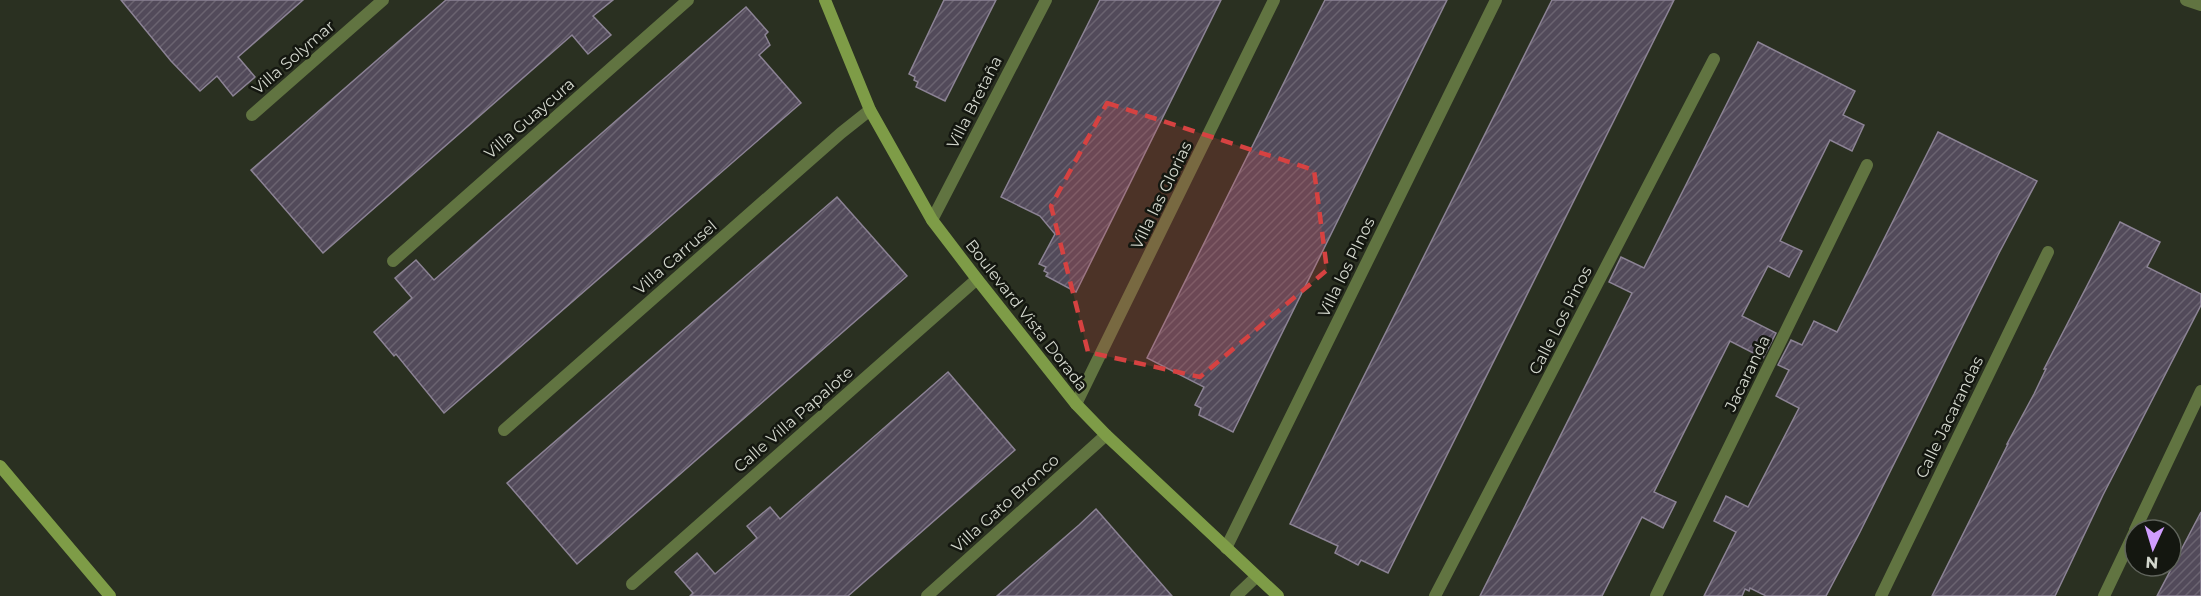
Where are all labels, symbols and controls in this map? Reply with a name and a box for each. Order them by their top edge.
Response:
street label: Villa Solymar [248,16,338,98]
street label: Villa Bretaña [943,53,1006,152]
street label: Villa Guaycura [480,74,578,163]
street label: Villa las Glorias [1127,138,1196,252]
street label: Villa los PInos [1314,214,1379,320]
street label: Villa Carrusel [630,216,721,298]
street label: Boulevard Vista Dorada [961,236,1092,395]
street label: Calle Los Pinos [1525,263,1596,378]
street label: Jacaranda [1720,332,1774,415]
street label: Calle Jacarandas [1912,353,1987,481]
street label: Calle Villa Papalote [730,362,857,476]
street label: Villa Gato Bronco [948,450,1063,556]
north arrow [2123,518,2183,578]
text: N [2145,553,2159,572]

